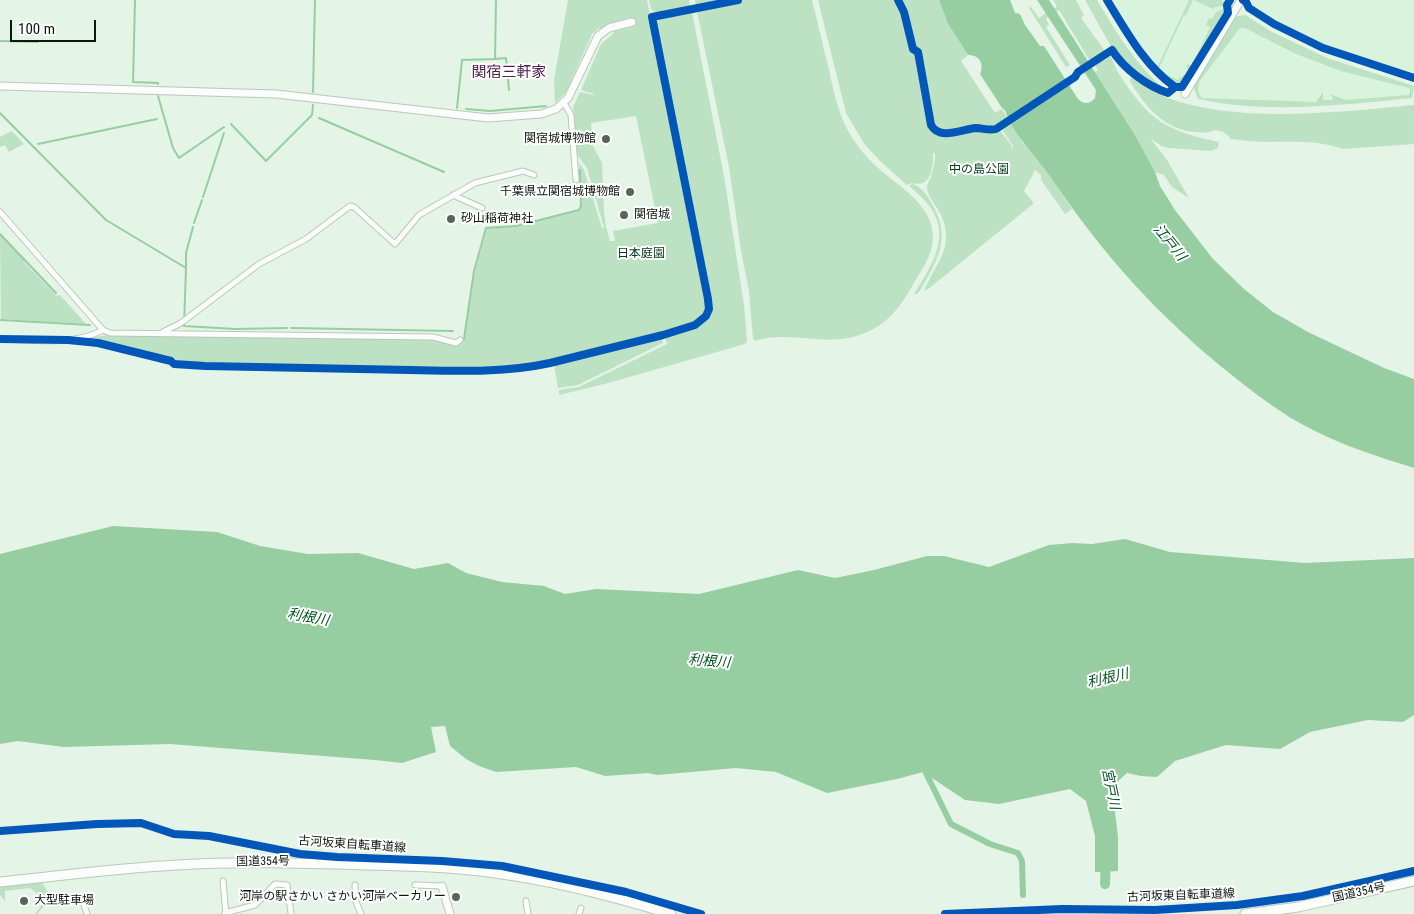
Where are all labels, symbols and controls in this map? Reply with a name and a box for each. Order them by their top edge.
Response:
scale bar [12,10,99,42]
text: 100 m [18,20,55,38]
district label: 関宿三軒家 [472,64,546,82]
place label: 関宿城博物館 [524,132,596,146]
marker: 関宿城博物館 [600,133,612,145]
park label: 中の島公園 [949,163,1009,177]
place label: 千葉県立関宿城博物館 [500,185,620,199]
marker: 千葉県立関宿城博物館 [624,186,636,198]
place label: 関宿城 [634,208,670,222]
marker: 関宿城 [618,209,630,221]
place label: 砂山稲荷神社 [461,212,533,226]
marker: 砂山稲荷神社 [445,213,457,225]
water label: 江戸川 [1149,221,1189,265]
park label: 日本庭園 [617,247,665,261]
water label: 利根川 [286,606,330,630]
water label: 利根川 [687,652,731,672]
water label: 利根川 [1086,666,1130,692]
water label: 宮戸川 [1097,767,1123,811]
street label: 古河坂東自転車道線 [298,834,406,856]
street label: 国道354号 [236,854,290,870]
street label: 国道354号 [1331,880,1387,906]
street label: 古河坂東自転車道線 [1127,887,1235,905]
place label: 河岸の駅さかい さかい河岸ベーカリー [239,890,446,904]
marker: 河岸の駅さかい さかい河岸ベーカリー [450,891,462,903]
place label: 大型駐車場 [34,894,94,908]
marker: 大型駐車場 [18,895,30,907]

